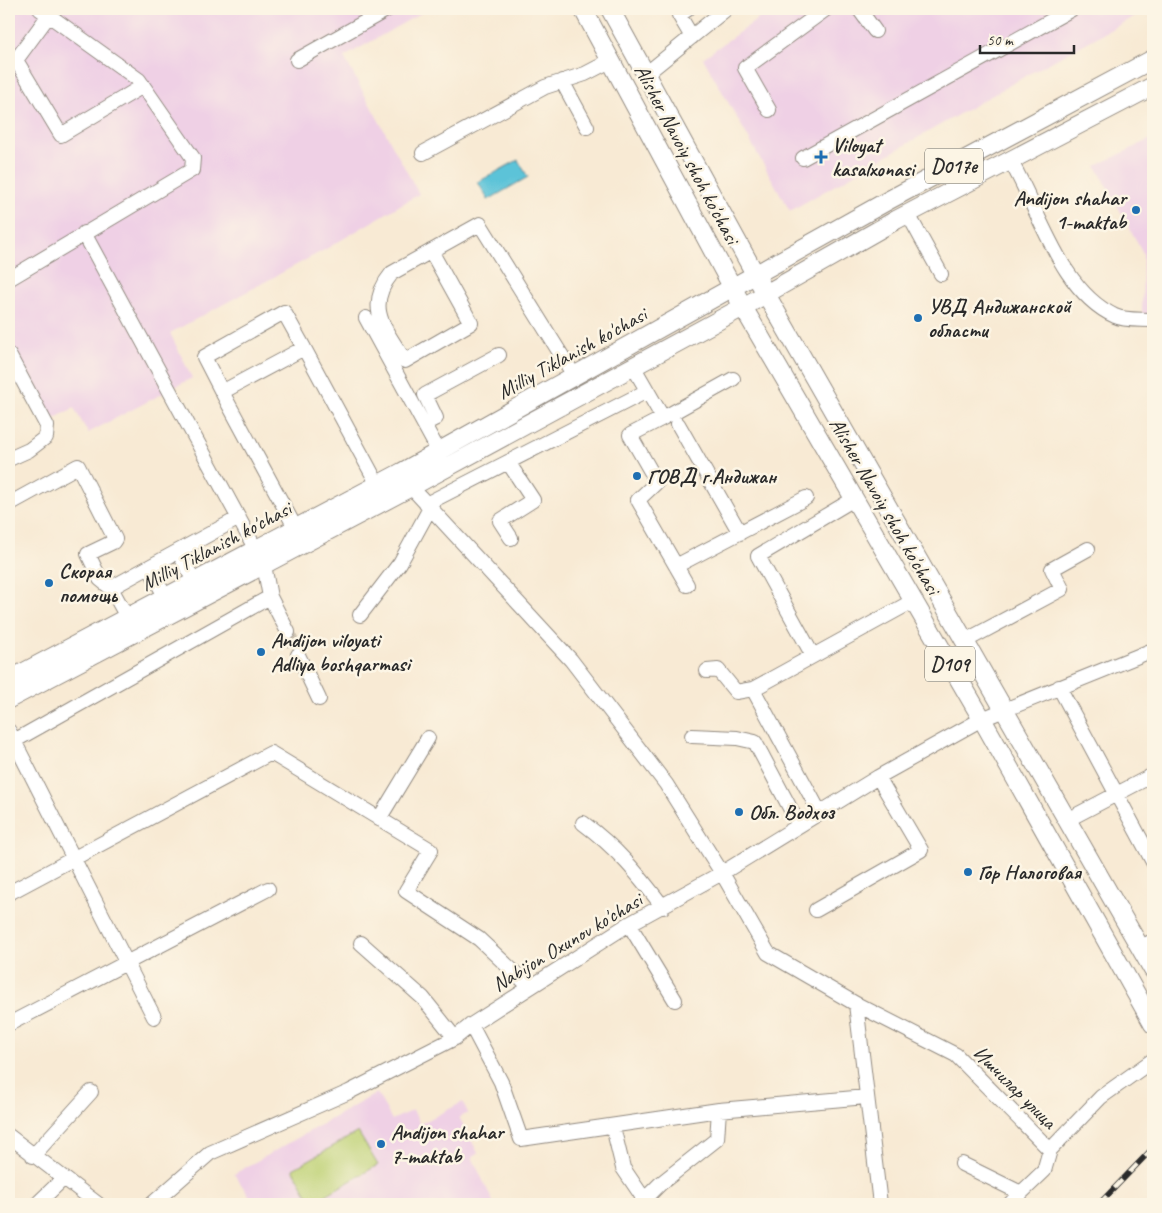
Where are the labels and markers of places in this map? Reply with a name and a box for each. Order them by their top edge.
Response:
place label: Viloyat kasalxonasi [832,132,917,182]
marker: Viloyat kasalxonasi [814,150,828,164]
place label: Andijon shahar 1-maktab [1014,185,1128,235]
marker: Andijon shahar 1-maktab [1130,204,1142,216]
place label: УВД Андижанской области [928,293,1073,343]
marker: УВД Андижанской области [912,312,924,324]
place label: ГОВД г.Андижан [647,463,778,489]
marker: ГОВД г.Андижан [631,470,643,482]
place label: Скорая помощь [59,558,119,608]
marker: Скорая помощь [43,577,55,589]
place label: Andijon viloyati Adliya boshqarmasi [271,627,413,677]
marker: Andijon viloyati Adliya boshqarmasi [255,646,267,658]
place label: Обл. Водхоз [749,799,836,825]
marker: Обл. Водхоз [733,806,745,818]
place label: Гор Налоговая [978,859,1083,885]
marker: Гор Налоговая [962,866,974,878]
place label: Andijon shahar 7-maktab [391,1119,506,1169]
marker: Andijon shahar 7-maktab [375,1138,387,1150]

